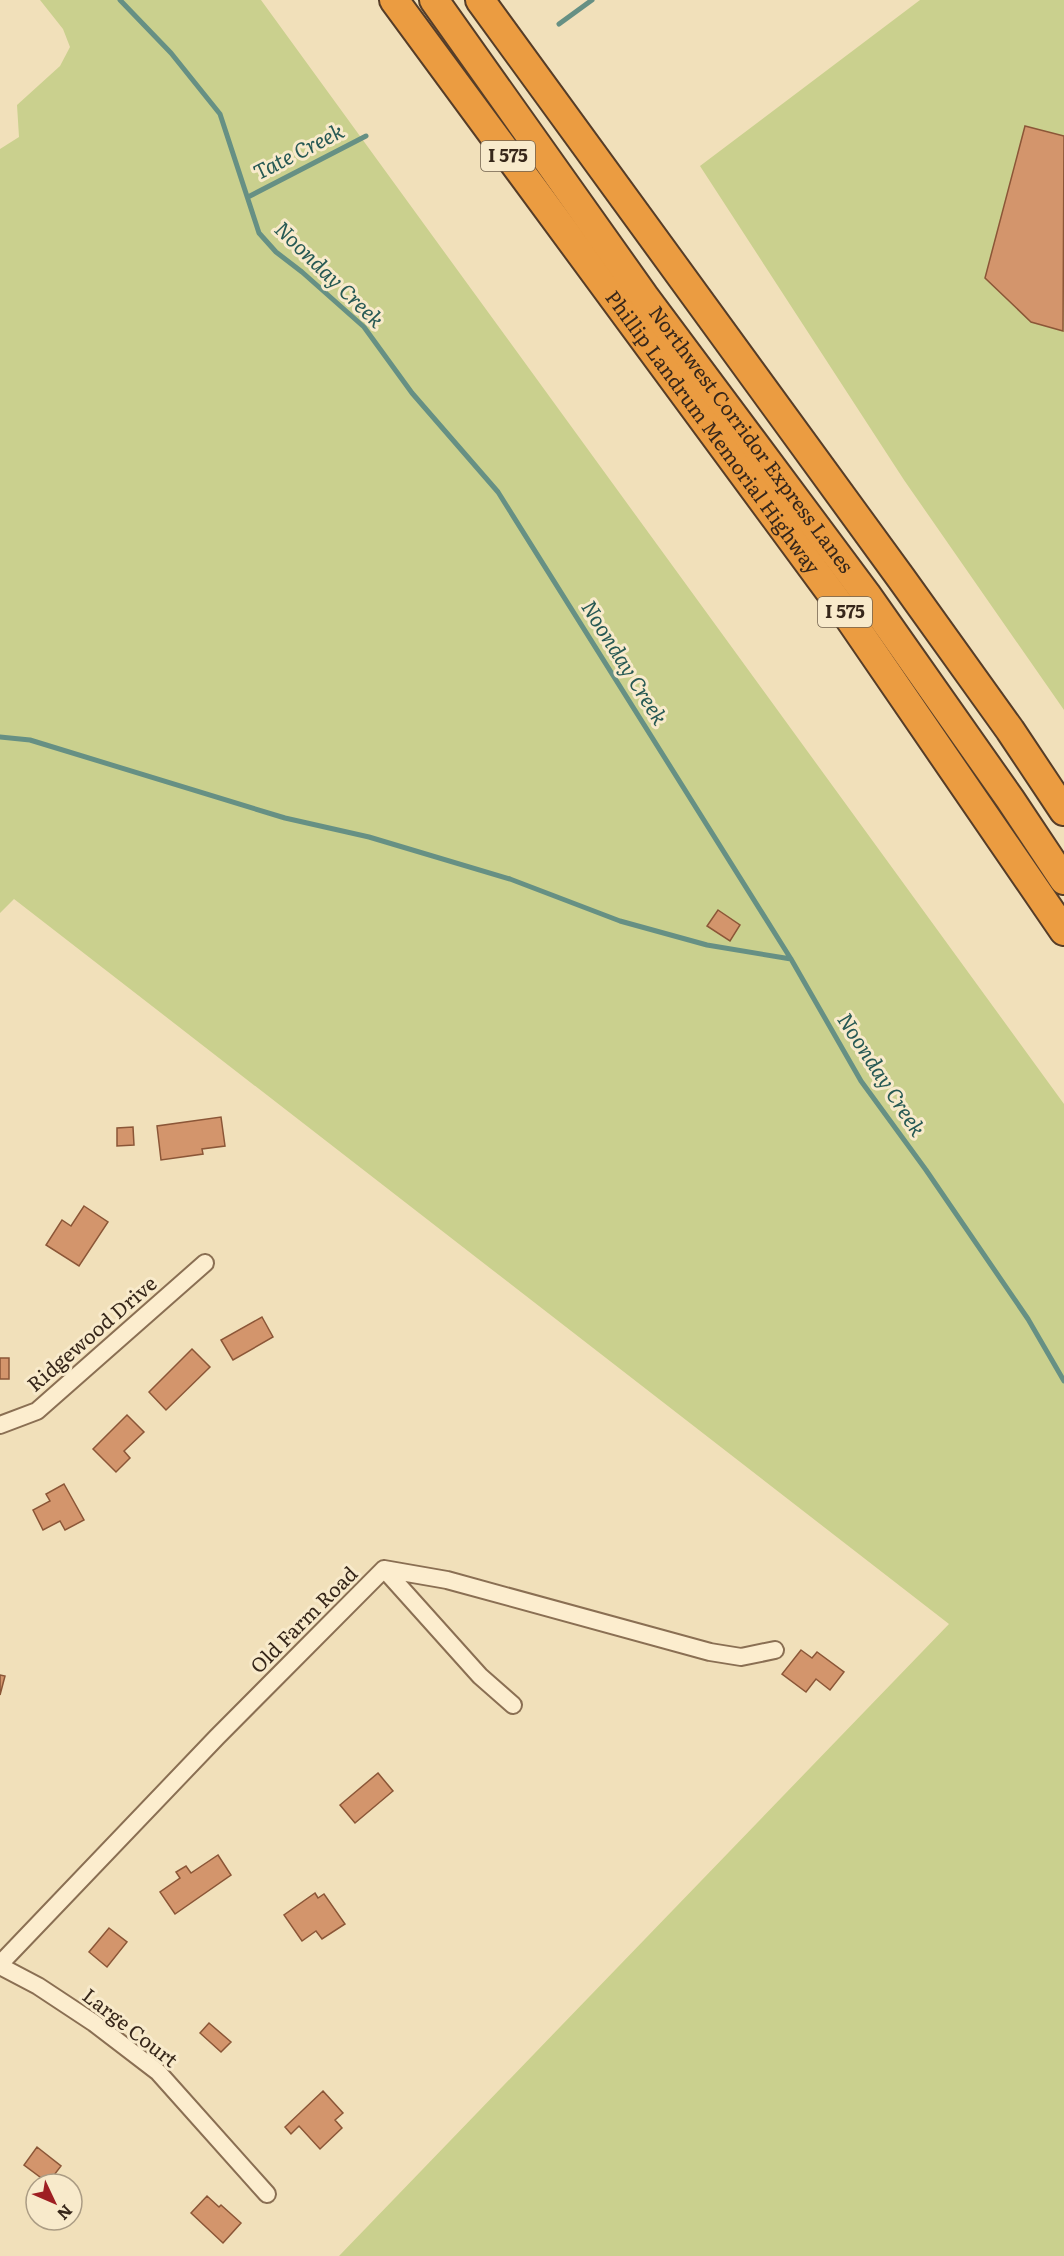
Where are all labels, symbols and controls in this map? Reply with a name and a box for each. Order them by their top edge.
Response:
water label: Tate Creek [247,114,349,186]
road number: I 575 [481,141,535,171]
water label: Noonday Creek [269,213,393,334]
street label: Phillip Landrum Memorial Highway [599,283,829,580]
street label: Northwest Corridor Express Lanes [643,298,862,578]
water label: Noonday Creek [575,593,677,730]
road number: I 575 [818,597,872,627]
water label: Noonday Creek [831,1006,935,1142]
street label: Ridgewood Drive [19,1268,162,1397]
street label: Old Farm Road [242,1558,363,1679]
street label: Large Court [77,1980,185,2073]
north arrow [24,2172,84,2232]
text: N [52,2200,79,2226]

